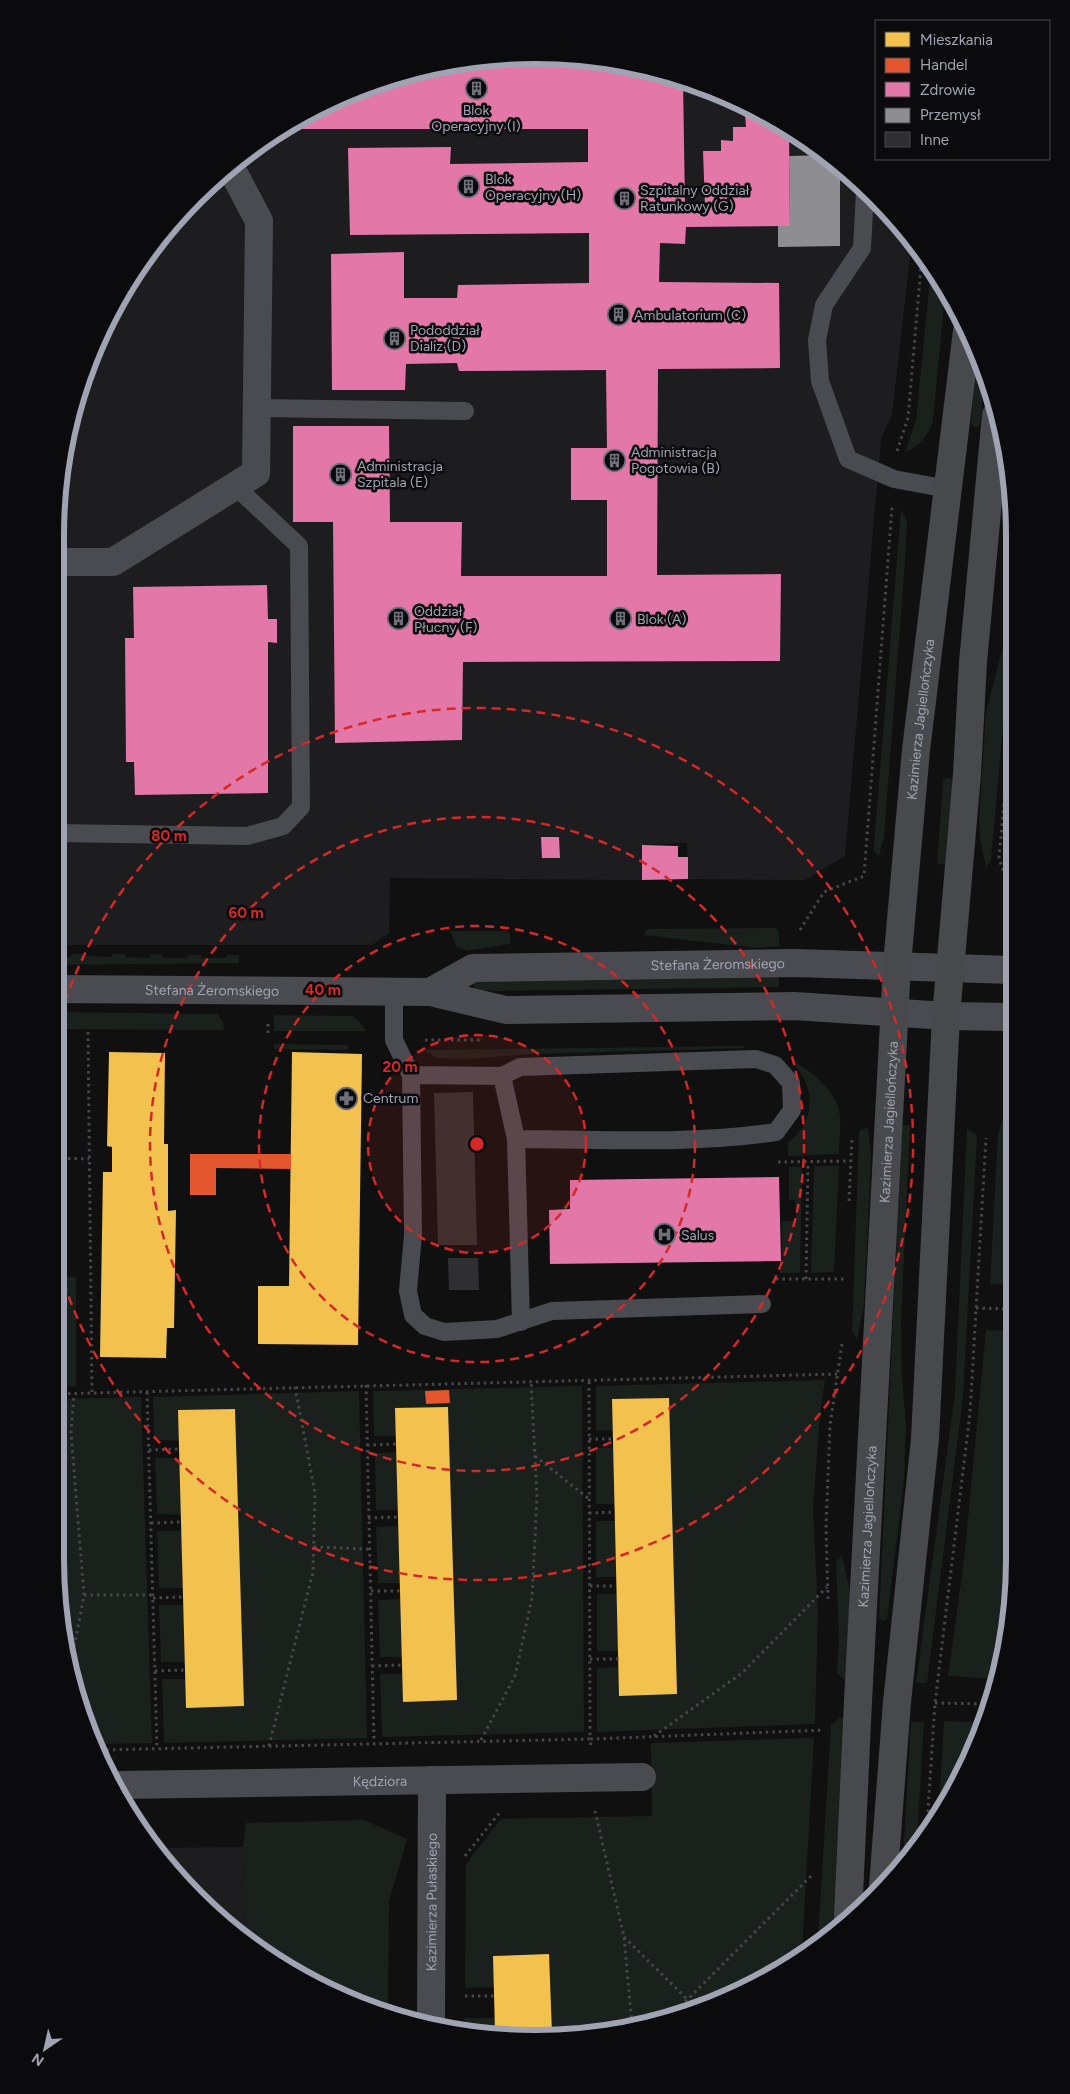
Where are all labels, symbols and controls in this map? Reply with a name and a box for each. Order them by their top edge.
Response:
legend [875,20,1050,160]
text: Mieszkania [920,31,993,49]
text: Handel [920,56,968,74]
building icon: Blok Operacyjny (I) [464,76,488,100]
text: Zdrowie [920,81,975,99]
place label: Blok Operacyjny (I) [431,102,521,135]
text: Przemysł [920,106,981,124]
text: Inne [920,131,949,149]
place label: Blok Operacyjny (H) [485,171,581,204]
building icon: Blok Operacyjny (H) [457,175,481,199]
place label: Szpitalny Oddział Ratunkowy (G) [640,182,750,215]
building icon: Szpitalny Oddział Ratunkowy (G) [612,186,636,210]
building icon: Ambulatorium (C) [606,303,630,327]
place label: Ambulatorium (C) [634,307,746,324]
place label: Pododdział Dializ (D) [410,322,480,355]
building icon: Pododdział Dializ (D) [382,326,406,350]
place label: Administracja Pogotowia (B) [631,444,720,477]
building icon: Administracja Pogotowia (B) [603,448,627,472]
place label: Administracja Szpitala (E) [357,458,443,491]
building icon: Administracja Szpitala (E) [329,462,353,486]
place label: Oddział Płucny (F) [414,603,477,636]
building icon: Oddział Płucny (F) [386,607,410,631]
building icon: Blok (A) [609,607,633,631]
place label: Blok (A) [637,611,686,628]
street label: Kazimierza Jagiellończyka [903,638,938,801]
text: 80 m [151,827,187,845]
text: 60 m [228,904,264,922]
street label: Stefana Żeromskiego [650,955,785,974]
street label: Stefana Żeromskiego [145,981,279,999]
text: 40 m [305,981,341,999]
street label: Kazimierza Jagiellończyka [876,1041,901,1203]
text: 20 m [382,1058,418,1076]
pharmacy icon: Centrum [335,1086,359,1110]
place label: Centrum [363,1090,418,1107]
centre of rings [468,1135,486,1153]
hospital icon: Salus [653,1223,677,1247]
place label: Salus [681,1227,714,1244]
street label: Kazimierza Jagiellończyka [854,1445,880,1608]
street label: Kędziora [353,1772,407,1790]
street label: Kazimierza Pułaskiego [423,1833,440,1971]
north arrow [20,2024,70,2074]
text: N [29,2049,47,2069]

